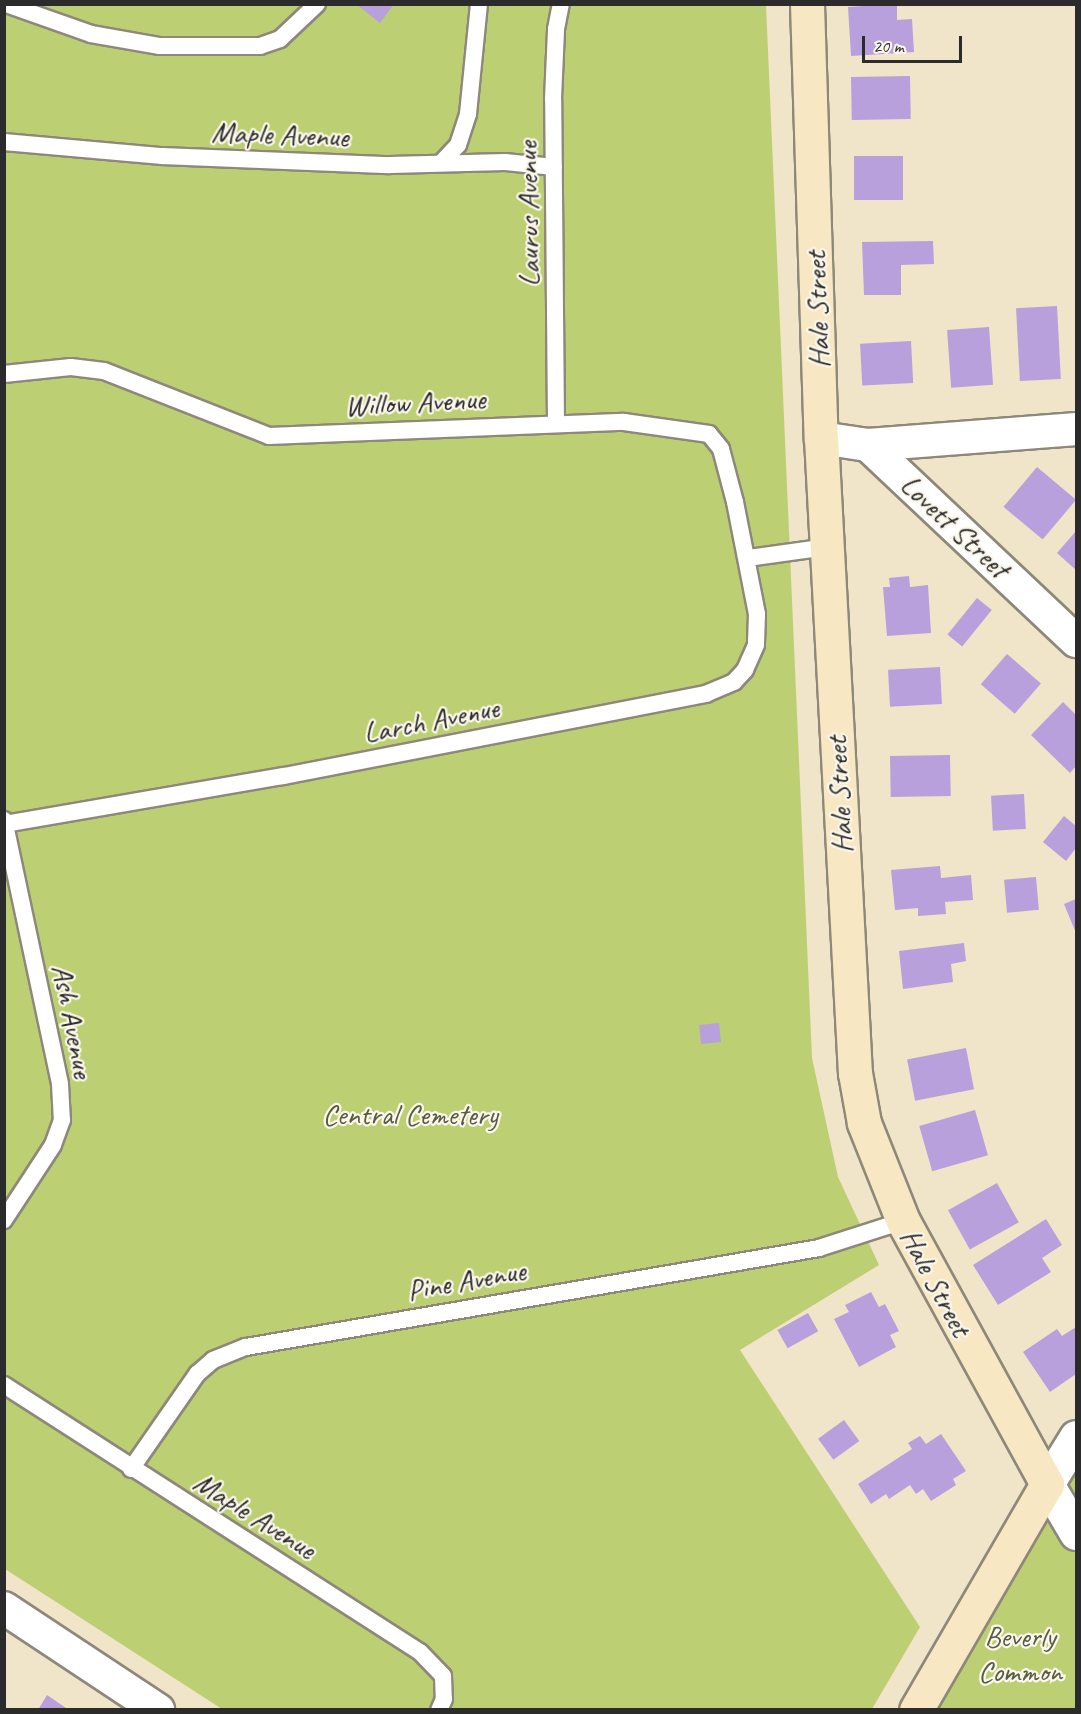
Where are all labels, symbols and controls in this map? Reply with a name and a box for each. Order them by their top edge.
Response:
scale bar [865,24,966,62]
text: 20 m [873,35,904,57]
street label: Maple Avenue [211,114,349,154]
street label: Laurus Avenue [509,141,547,287]
street label: Hale Street [797,251,837,369]
street label: Willow Avenue [344,380,486,424]
street label: Lovett Street [893,467,1017,585]
street label: Larch Avenue [360,689,502,751]
street label: Hale Street [818,735,860,855]
street label: Ash Avenue [44,961,102,1081]
park label: Central Cemetery [323,1096,497,1132]
street label: Hale Street [893,1222,979,1342]
street label: Pine Avenue [404,1252,528,1308]
street label: Maple Avenue [187,1463,323,1567]
park label: Beverly Common [978,1618,1062,1688]

